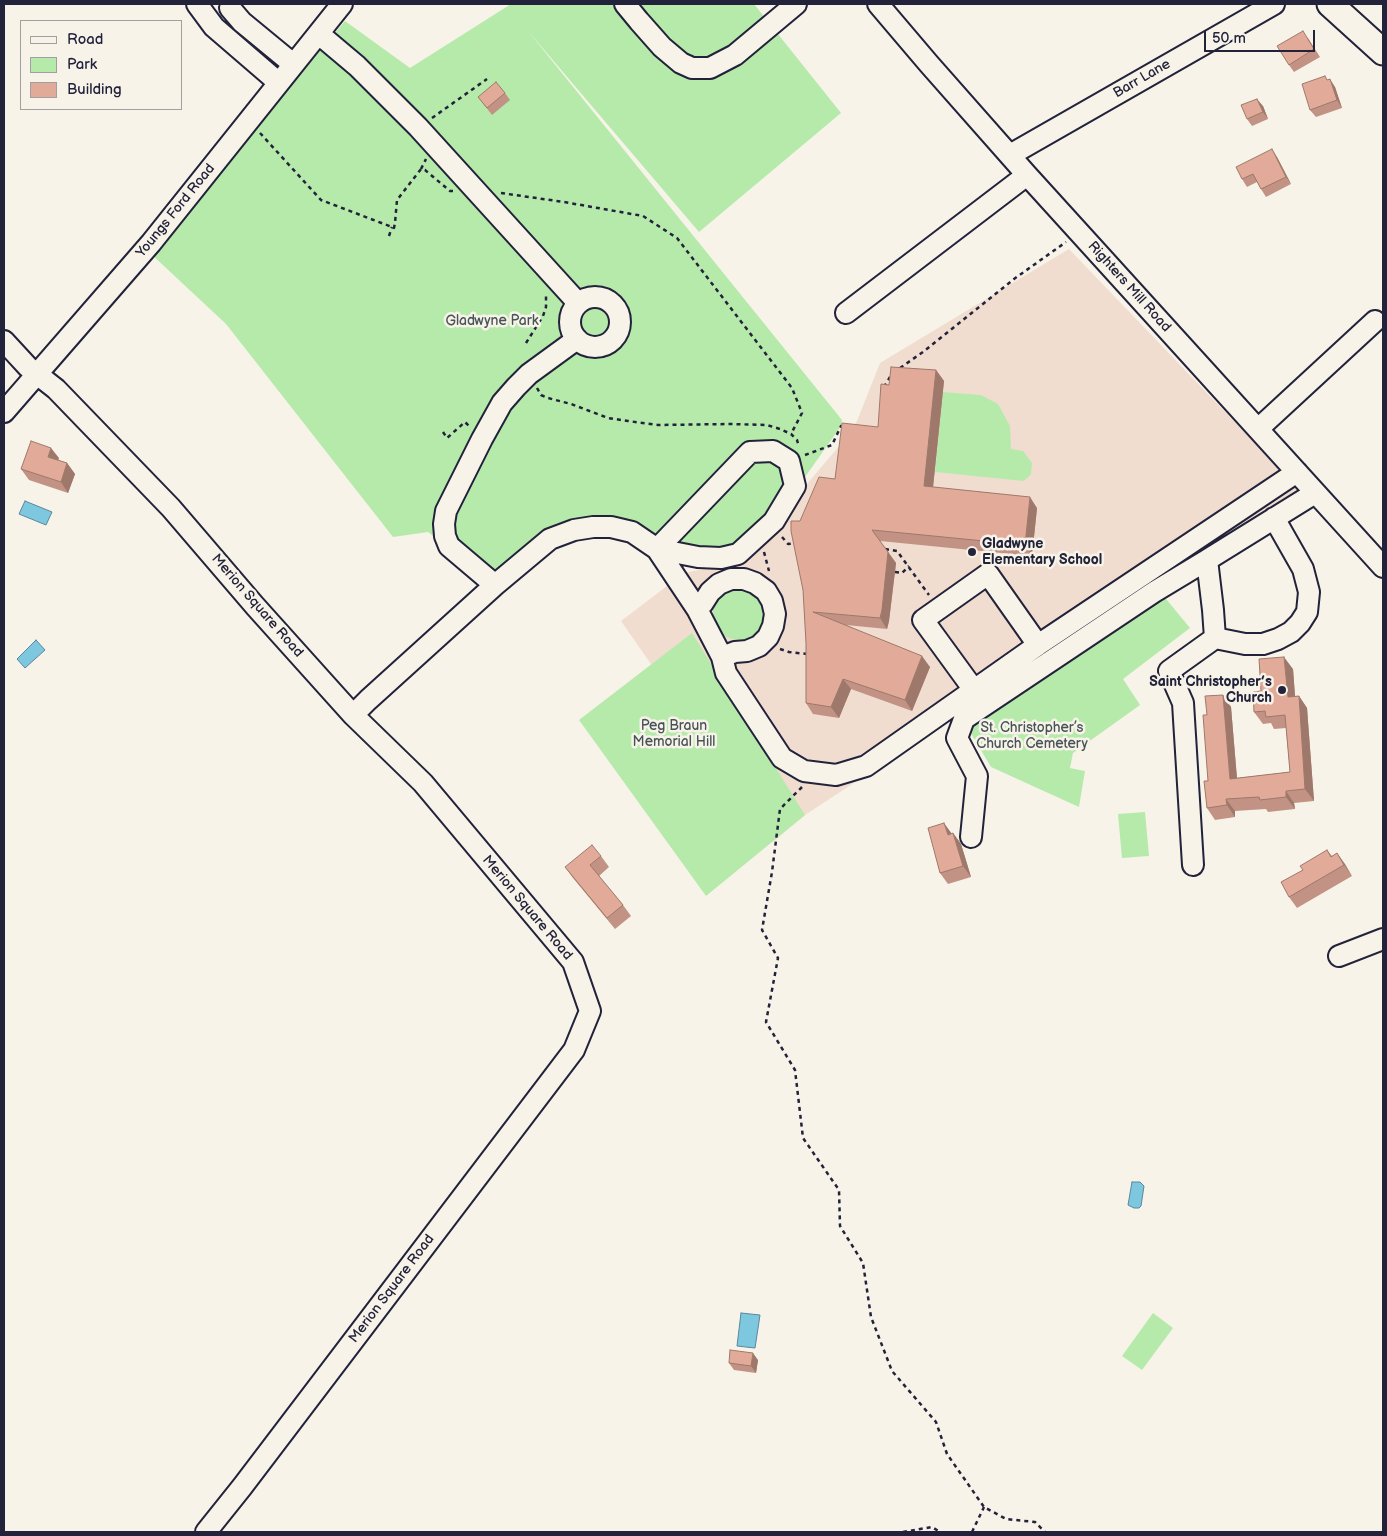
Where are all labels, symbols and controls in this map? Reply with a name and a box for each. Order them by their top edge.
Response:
legend [20,20,182,110]
scale bar [1207,20,1318,52]
text: 50 m [1212,29,1246,48]
text: Road [67,30,103,49]
text: Park [67,55,97,74]
street label: Barr Lane [1110,56,1174,102]
text: Building [67,80,122,99]
street label: Youngs Ford Road [133,161,219,261]
street label: Righters Mill Road [1084,238,1174,336]
park label: Gladwyne Park [445,313,539,329]
place label: Gladwyne Elementary School [982,536,1102,568]
marker: Gladwyne Elementary School [966,546,978,558]
street label: Merion Square Road [208,551,306,661]
place label: Saint Christopher’s Church [1149,674,1272,706]
marker: Saint Christopher’s Church [1276,684,1288,696]
park label: Peg Braun Memorial Hill [633,718,715,750]
park label: St. Christopher’s Church Cemetery [976,720,1088,752]
street label: Merion Square Road [478,852,576,964]
street label: Merion Square Road [346,1231,438,1347]

